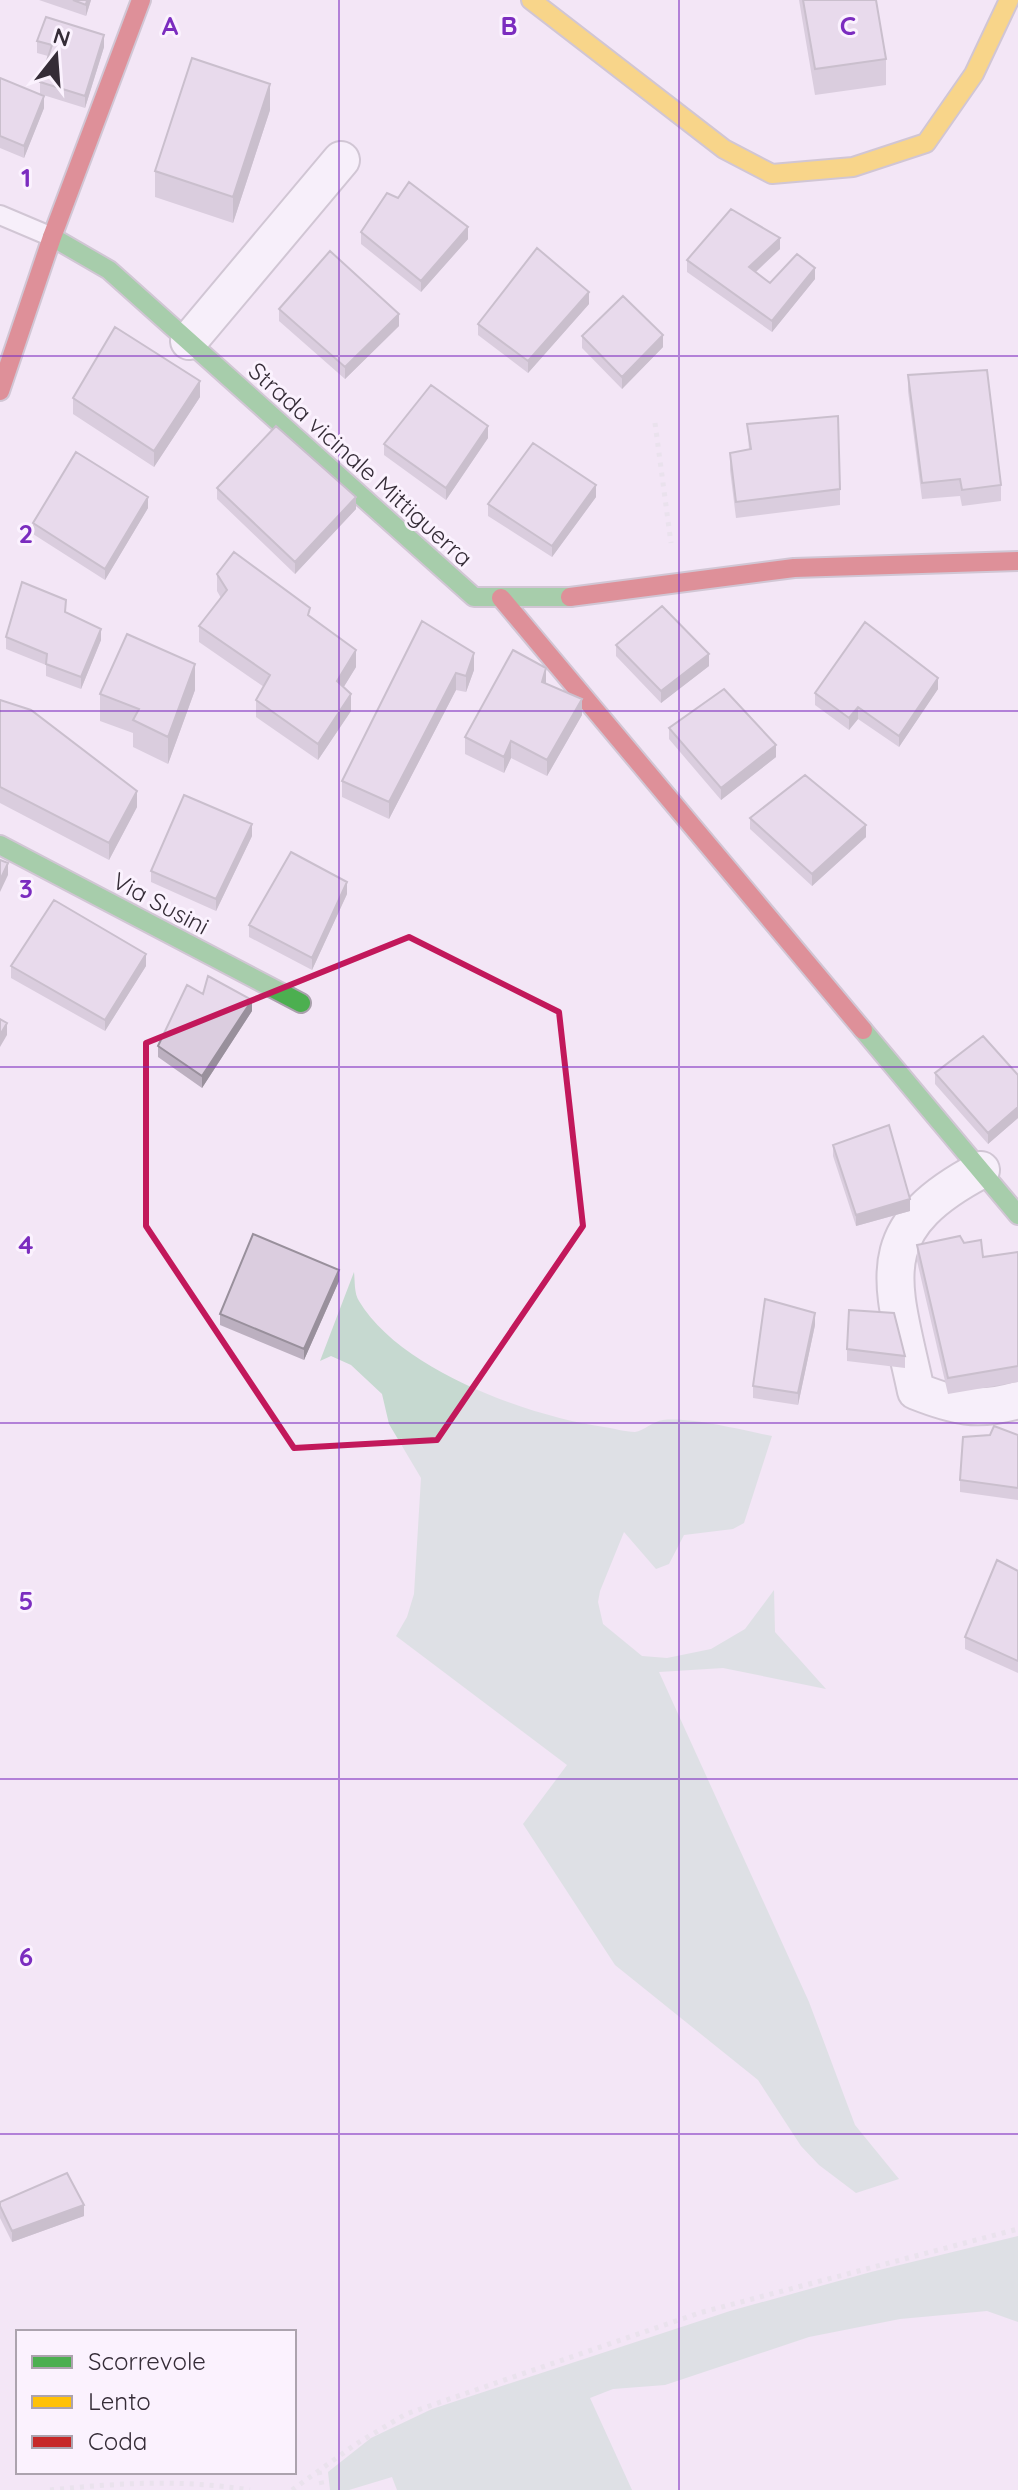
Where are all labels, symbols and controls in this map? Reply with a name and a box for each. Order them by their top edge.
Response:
text: A [162,9,179,42]
text: B [500,9,518,42]
text: C [840,9,856,42]
north arrow [16,16,96,96]
text: N [50,21,74,53]
text: 1 [21,161,31,194]
street label: Strada vicinale Mittiguerra [243,355,479,573]
text: 2 [19,517,33,550]
street label: Via Susini [108,865,214,941]
text: 3 [19,872,33,905]
text: 4 [18,1228,34,1261]
text: 5 [19,1584,33,1617]
text: 6 [19,1940,33,1973]
legend [16,2330,296,2474]
text: Scorrevole [88,2346,206,2376]
text: Lento [88,2386,151,2416]
text: Coda [88,2426,147,2456]

